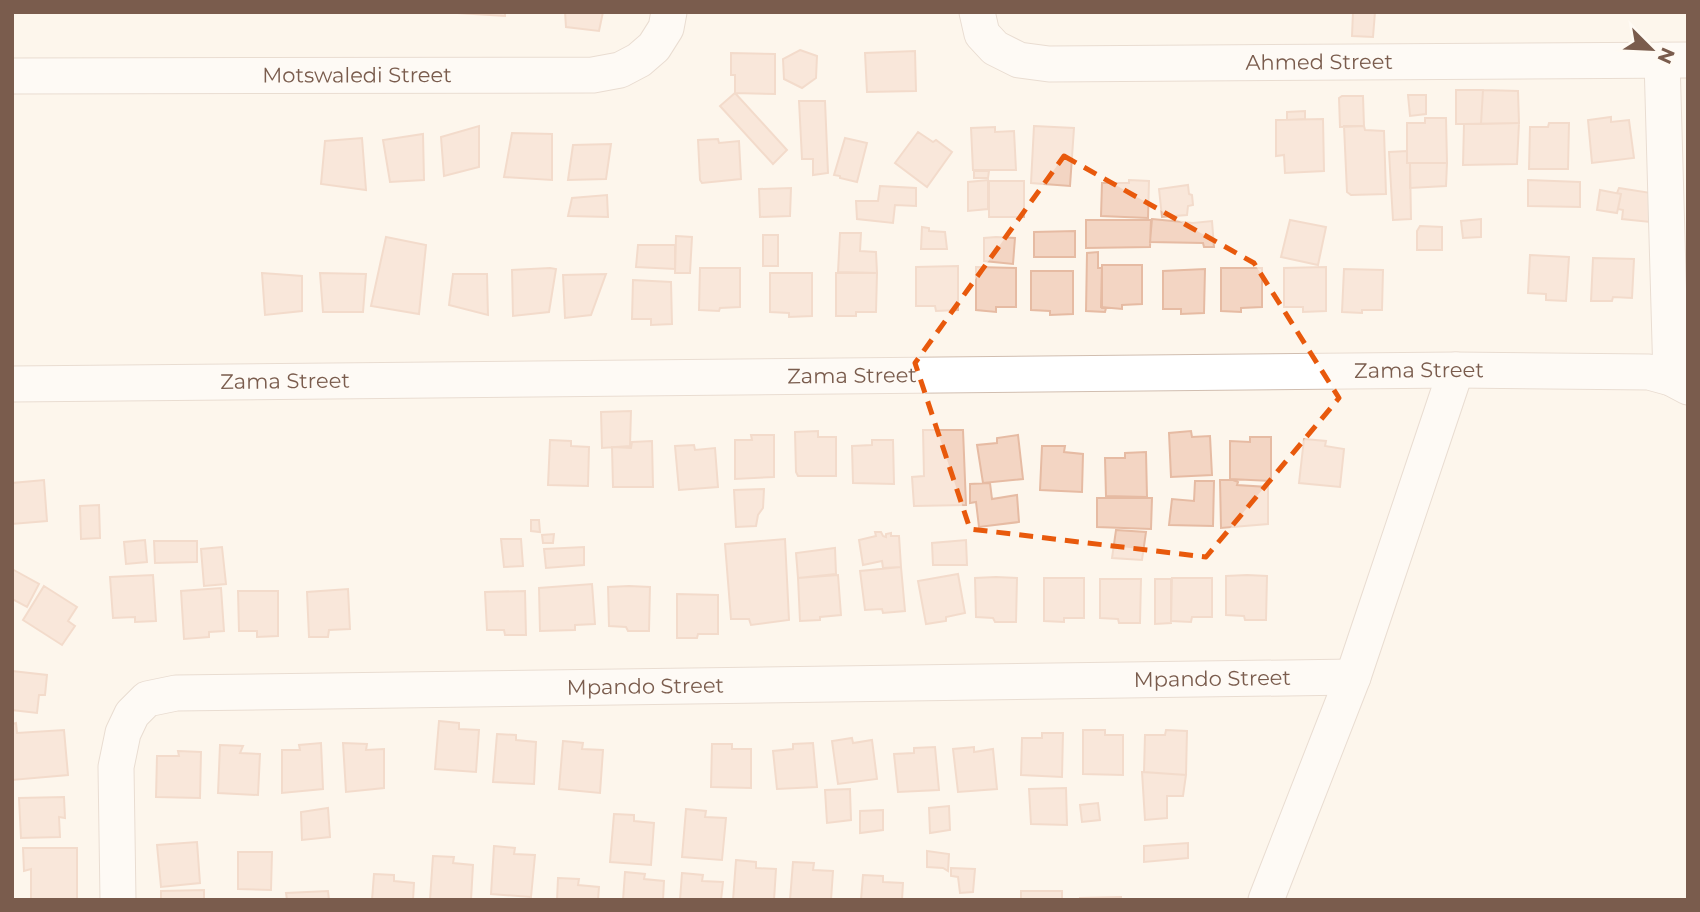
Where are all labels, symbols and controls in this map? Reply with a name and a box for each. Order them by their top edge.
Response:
north arrow [1616,14,1686,84]
text: N [1652,44,1680,67]
street label: Ahmed Street [1245,49,1393,75]
street label: Motswaledi Street [262,62,452,88]
street label: Zama Street [1354,357,1484,383]
street label: Zama Street [787,362,917,388]
street label: Zama Street [220,368,350,394]
street label: Mpando Street [1134,665,1291,692]
street label: Mpando Street [567,673,724,700]

